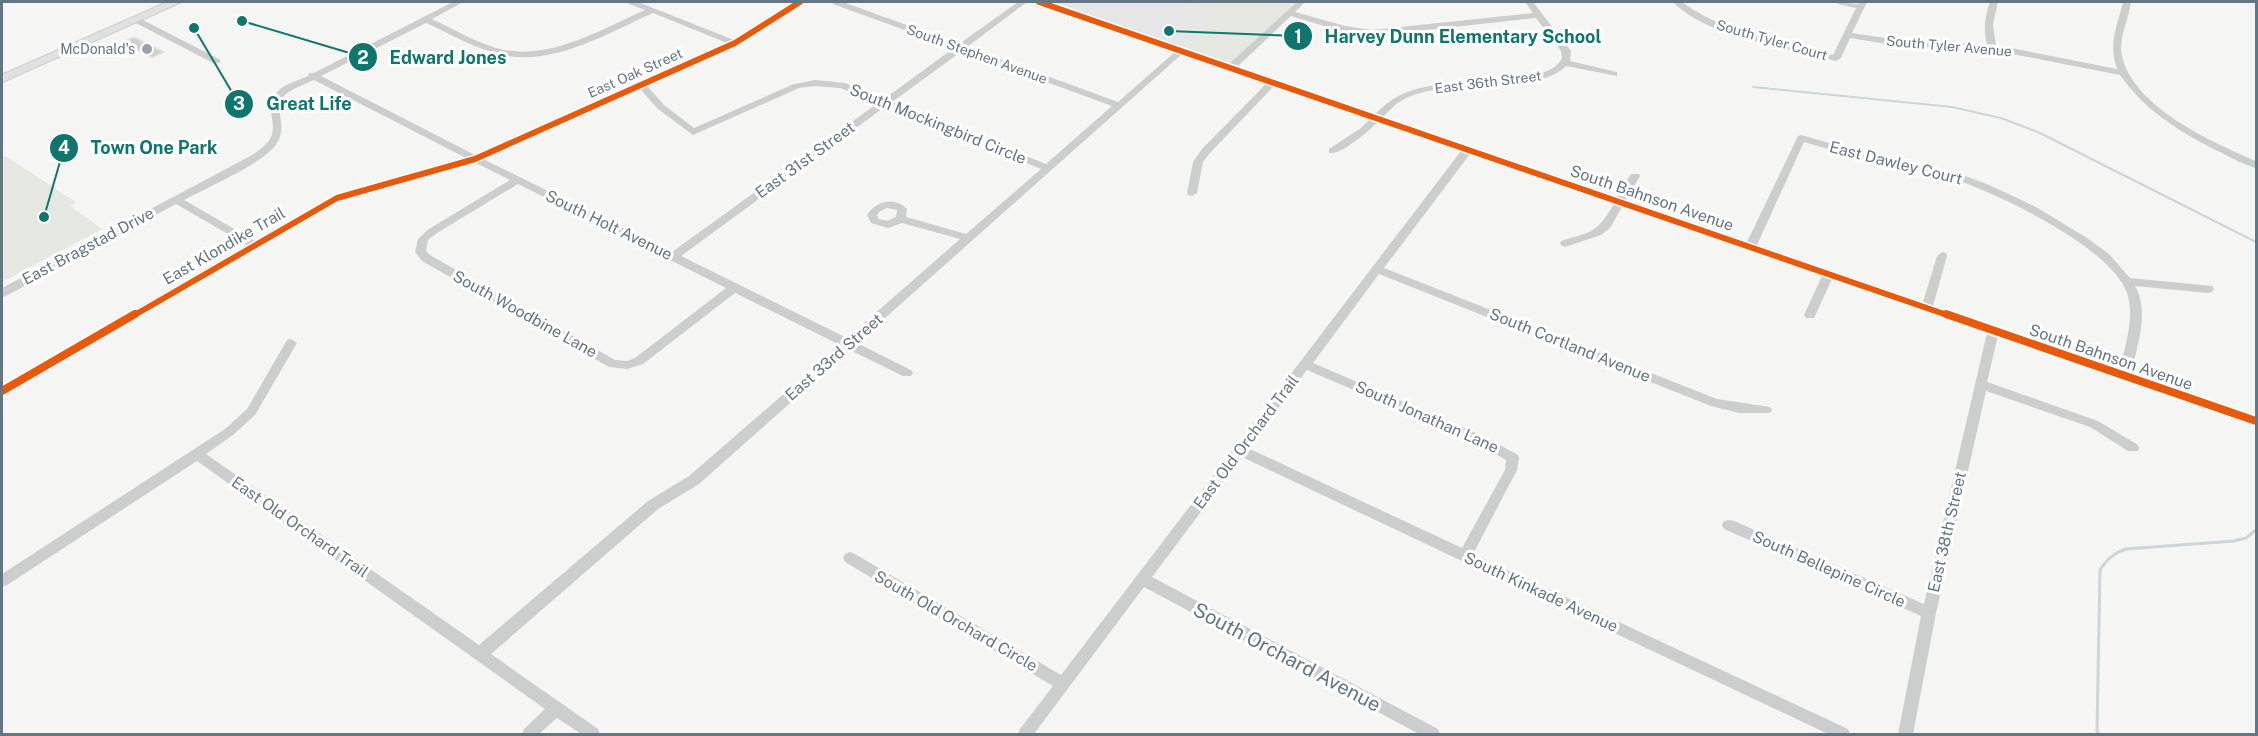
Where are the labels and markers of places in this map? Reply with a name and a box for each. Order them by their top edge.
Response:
callout: Harvey Dunn Elementary School [1283,18,1614,54]
callout: Edward Jones [348,39,519,75]
place label: McDonald's [60,41,135,57]
marker: McDonald's [140,42,154,56]
callout: Great Life [224,86,364,122]
callout: Town One Park [49,130,230,166]

